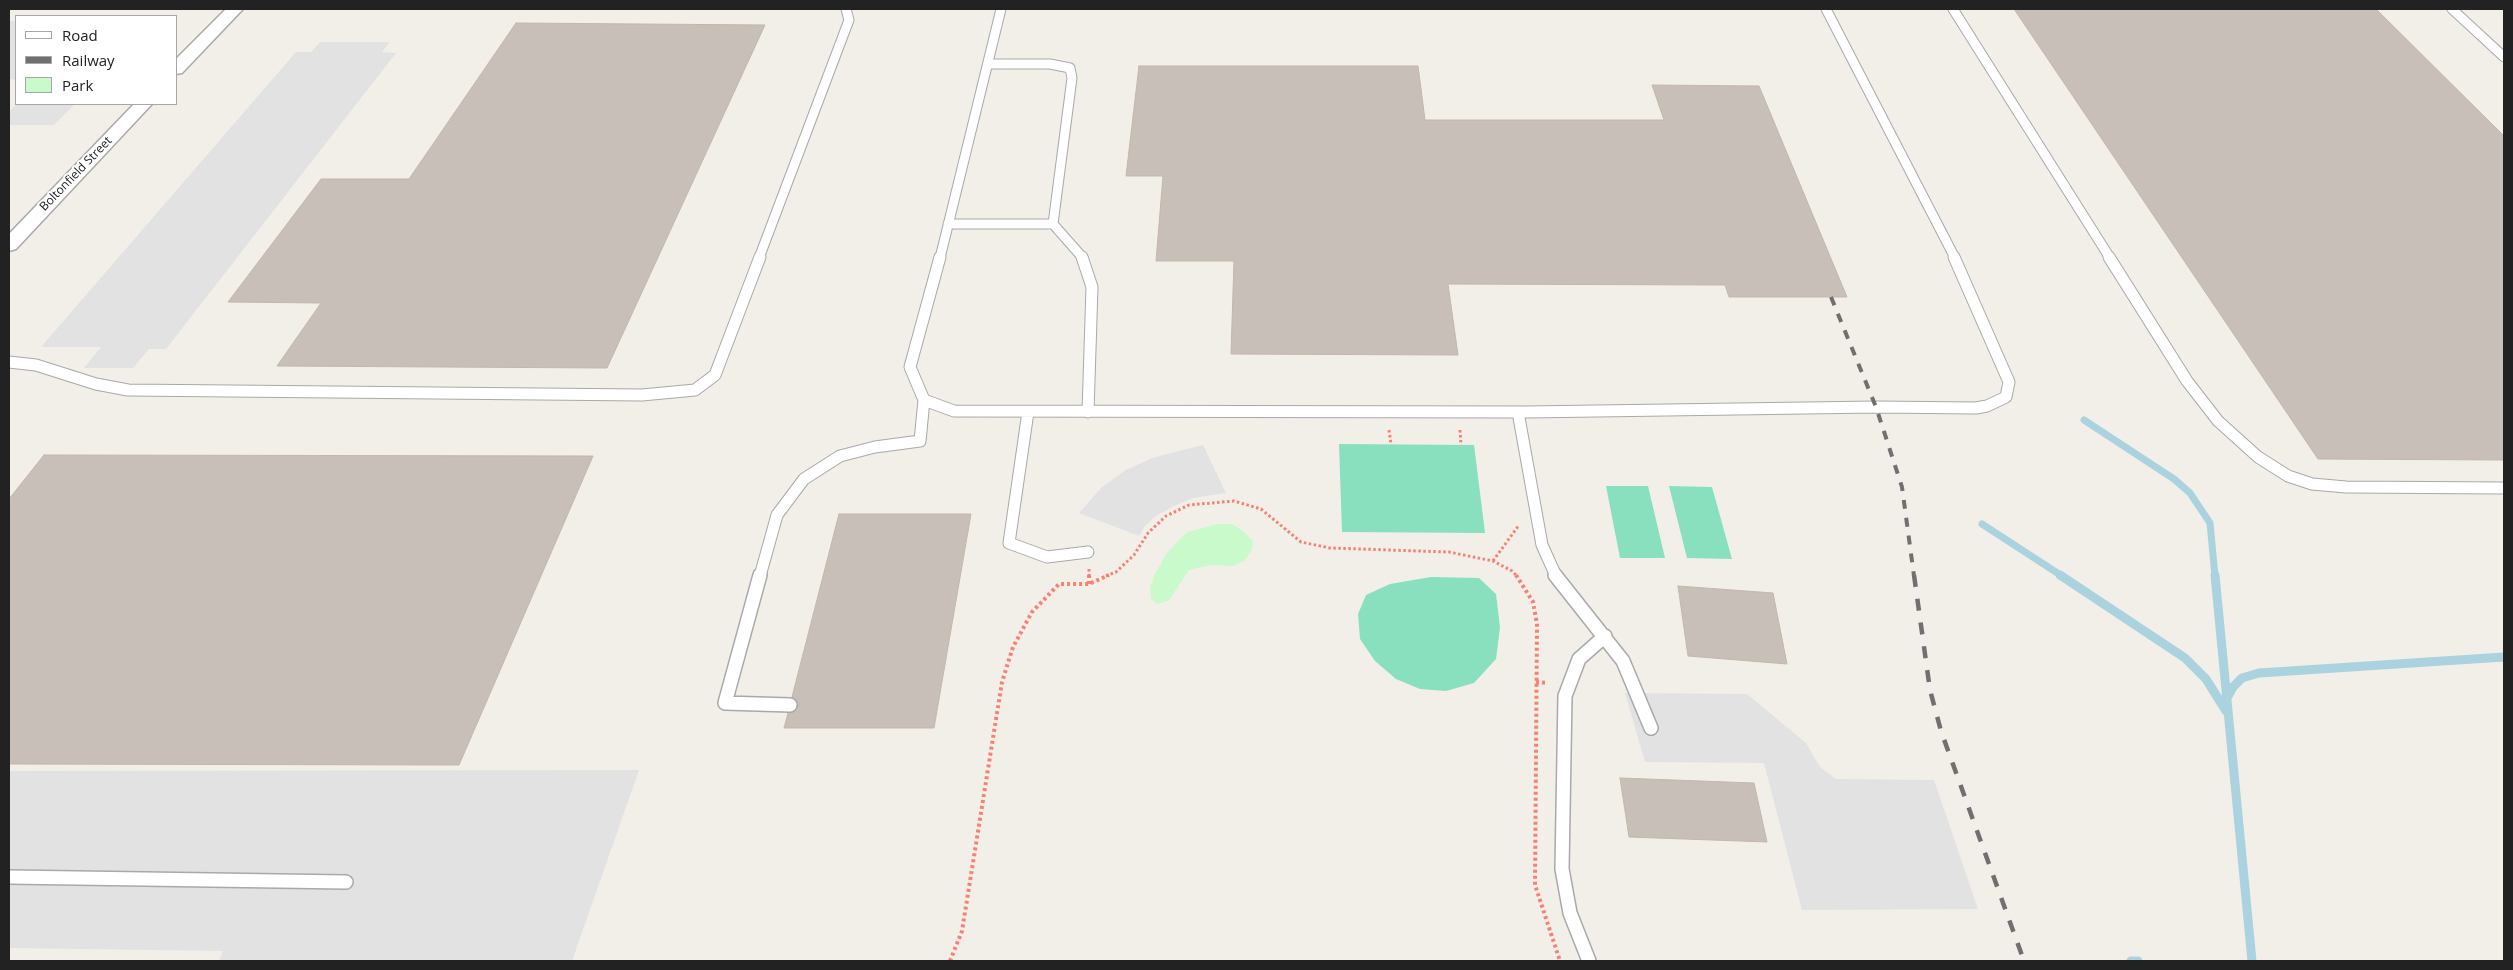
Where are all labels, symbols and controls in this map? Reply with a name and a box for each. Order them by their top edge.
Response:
legend [15,15,178,105]
text: Road [62,25,98,45]
text: Railway [62,50,115,70]
text: Park [62,75,93,95]
street label: Boltonfield Street [37,134,115,214]

